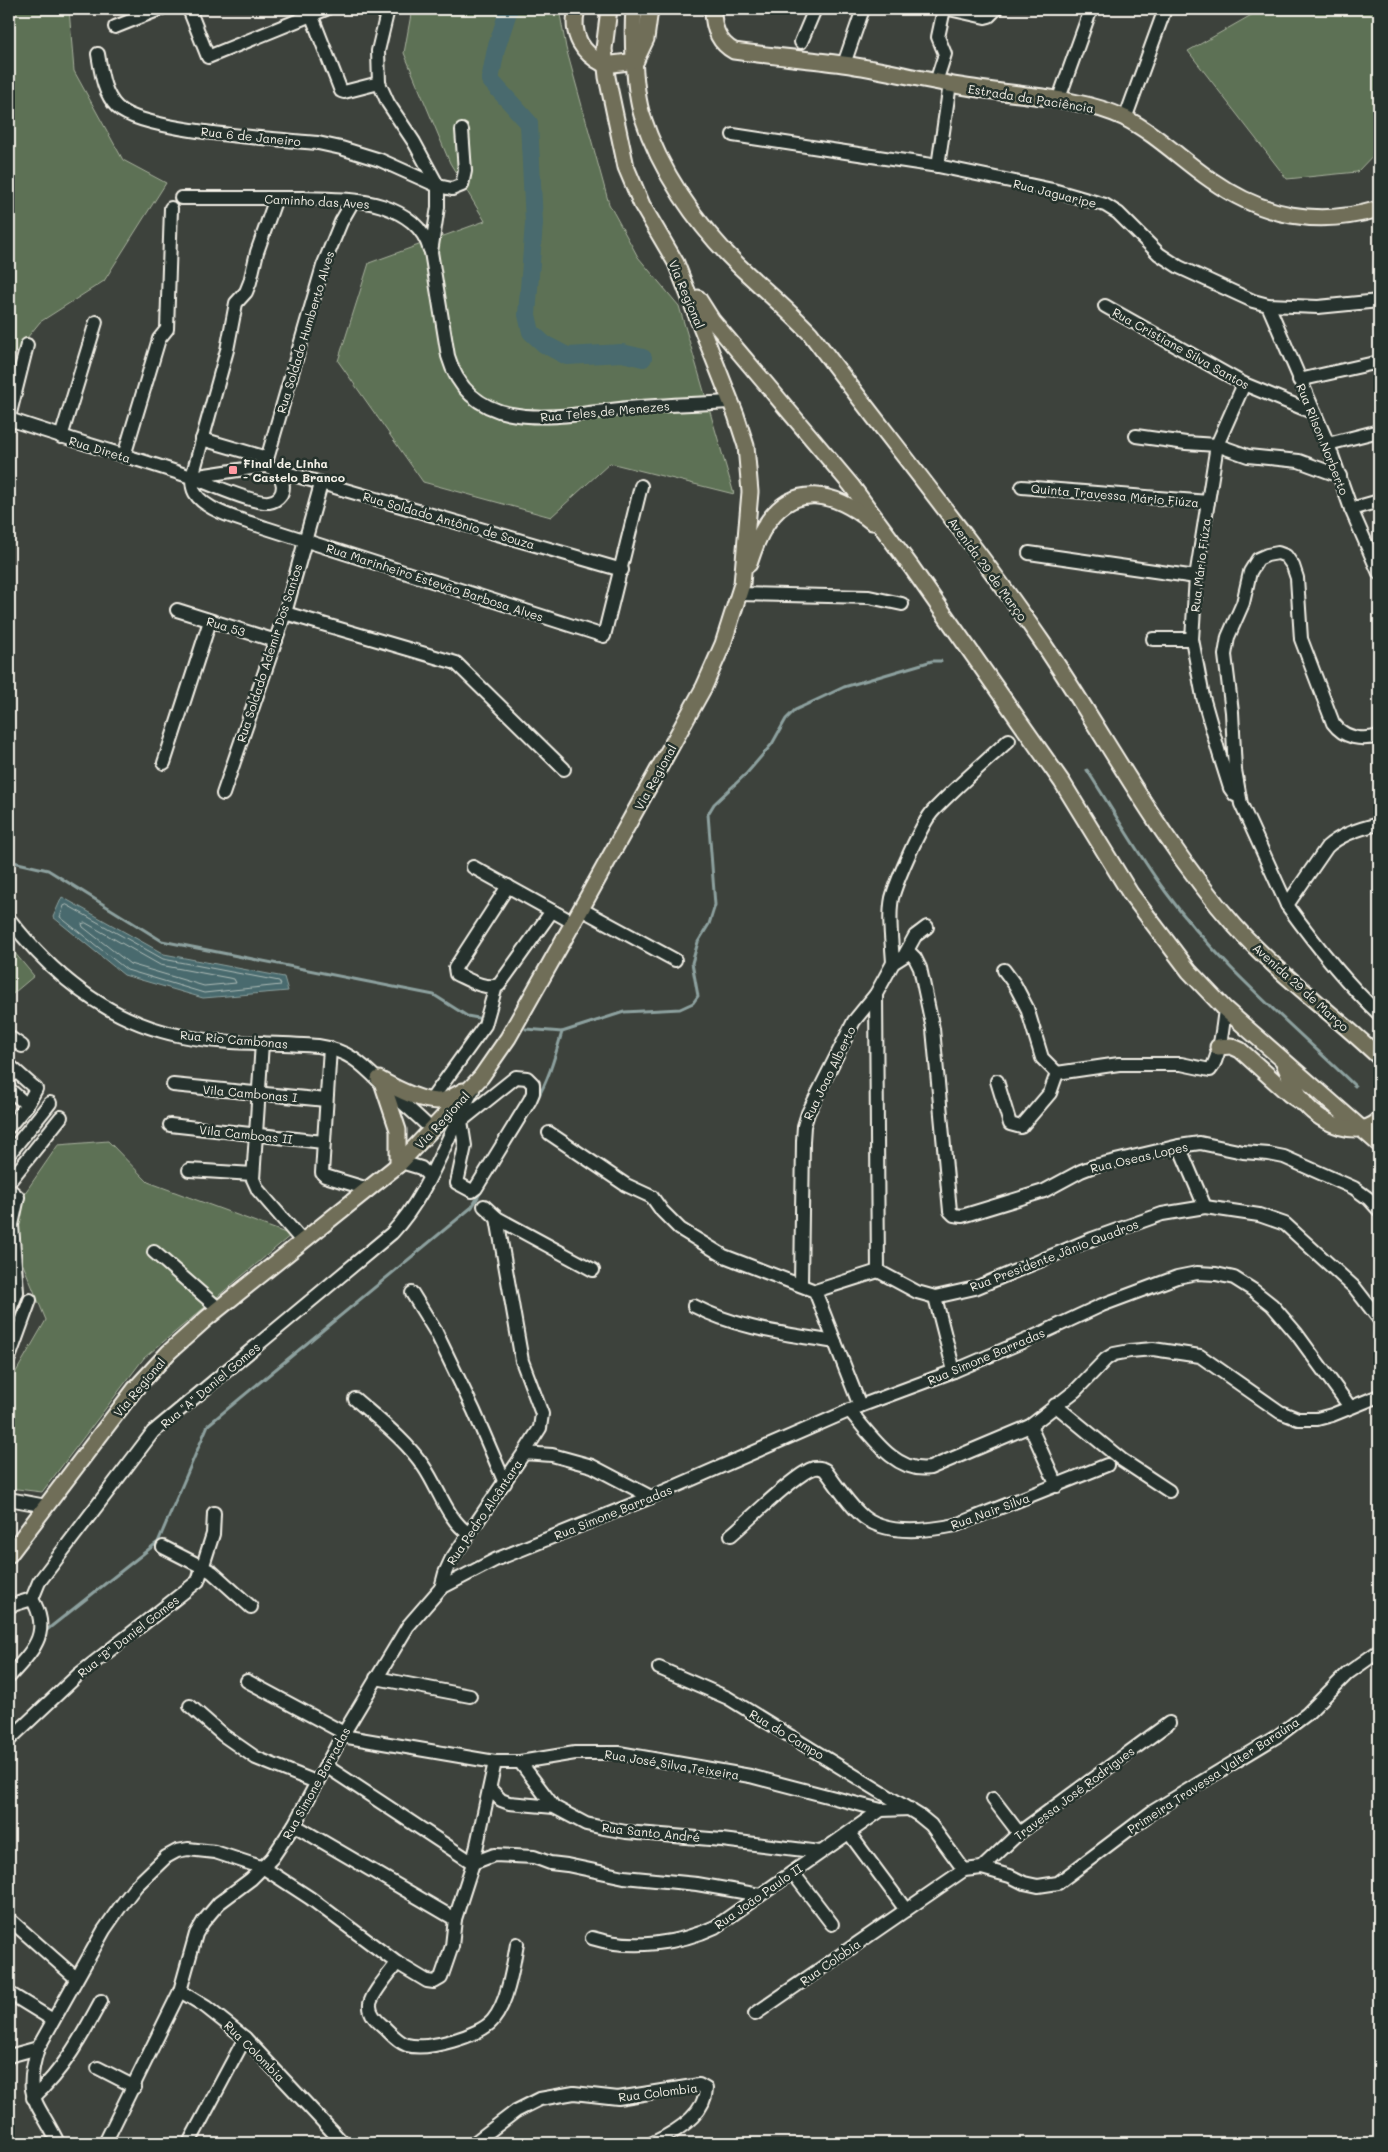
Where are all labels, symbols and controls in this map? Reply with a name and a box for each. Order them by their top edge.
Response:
street label: Estrada da Paciência [967,80,1095,116]
street label: Rua 6 de Janeiro [200,123,302,149]
street label: Rua Jaguaripe [1012,175,1098,211]
street label: Caminho das Aves [264,190,370,212]
street label: Rua Soldado Humberto Alves [273,249,337,415]
street label: Via Regional [665,257,709,331]
street label: Rua Cristiane Silva Santos [1110,304,1252,392]
street label: Rua Rilson Norberto [1293,381,1353,497]
street label: Rua Teles de Menezes [540,397,670,425]
street label: Rua Direta [67,432,133,466]
place label: Final de Linha - Castelo Branco [243,455,345,485]
marker: Final de Linha - Castelo Branco [227,464,239,476]
street label: Quinta Travessa Mário Fiúza [1030,480,1200,510]
street label: Rua Soldado Antônio de Souza [361,488,537,552]
street label: Avenida 29 de Março [945,514,1031,624]
street label: Rua Mário Fiúza [1186,517,1214,613]
street label: Rua Marinheiro Estevão Barbosa Alves [324,539,546,625]
street label: Rua Soldado Ademir Dos Santos [233,562,306,744]
street label: Rua 53 [205,613,247,639]
street label: Via Regional [630,741,680,813]
street label: Avenida 29 de Março [1250,940,1352,1034]
street label: Rua Joao Alberto [799,1023,859,1123]
street label: Rua Rio Cambonas [179,1026,289,1052]
street label: Vila Cambonas I [202,1081,298,1105]
street label: Via Regional [411,1088,473,1152]
street label: Vila Camboas II [199,1121,293,1147]
street label: Rua Oseas Lopes [1089,1138,1189,1176]
street label: Rua Presidente Jânio Quadros [967,1215,1141,1295]
street label: Rua Simone Barradas [925,1324,1047,1388]
street label: Rua "A" Daniel Gomes [157,1338,263,1431]
street label: Via Regional [110,1354,168,1420]
street label: Rua Pedro Alcântara [443,1456,525,1568]
street label: Rua Simone Barradas [552,1481,675,1543]
street label: Rua Nair Silva [948,1489,1032,1533]
street label: Rua "B" Daniel Gomes [74,1591,182,1681]
street label: Rua do Campo [747,1705,827,1763]
street label: Primeira Travessa Valter Baraúna [1124,1713,1302,1837]
street label: Rua Simone Barradas [278,1724,354,1842]
street label: Travessa José Rodrigues [1011,1742,1137,1844]
street label: Rua José Silva Teixeira [604,1745,740,1783]
street label: Rua Santo André [601,1819,701,1845]
street label: Rua João Paulo II [711,1860,805,1932]
street label: Rua Colobia [797,1935,863,1989]
street label: Rua Colombia [221,2017,289,2085]
street label: Rua Colombia [617,2079,699,2105]

